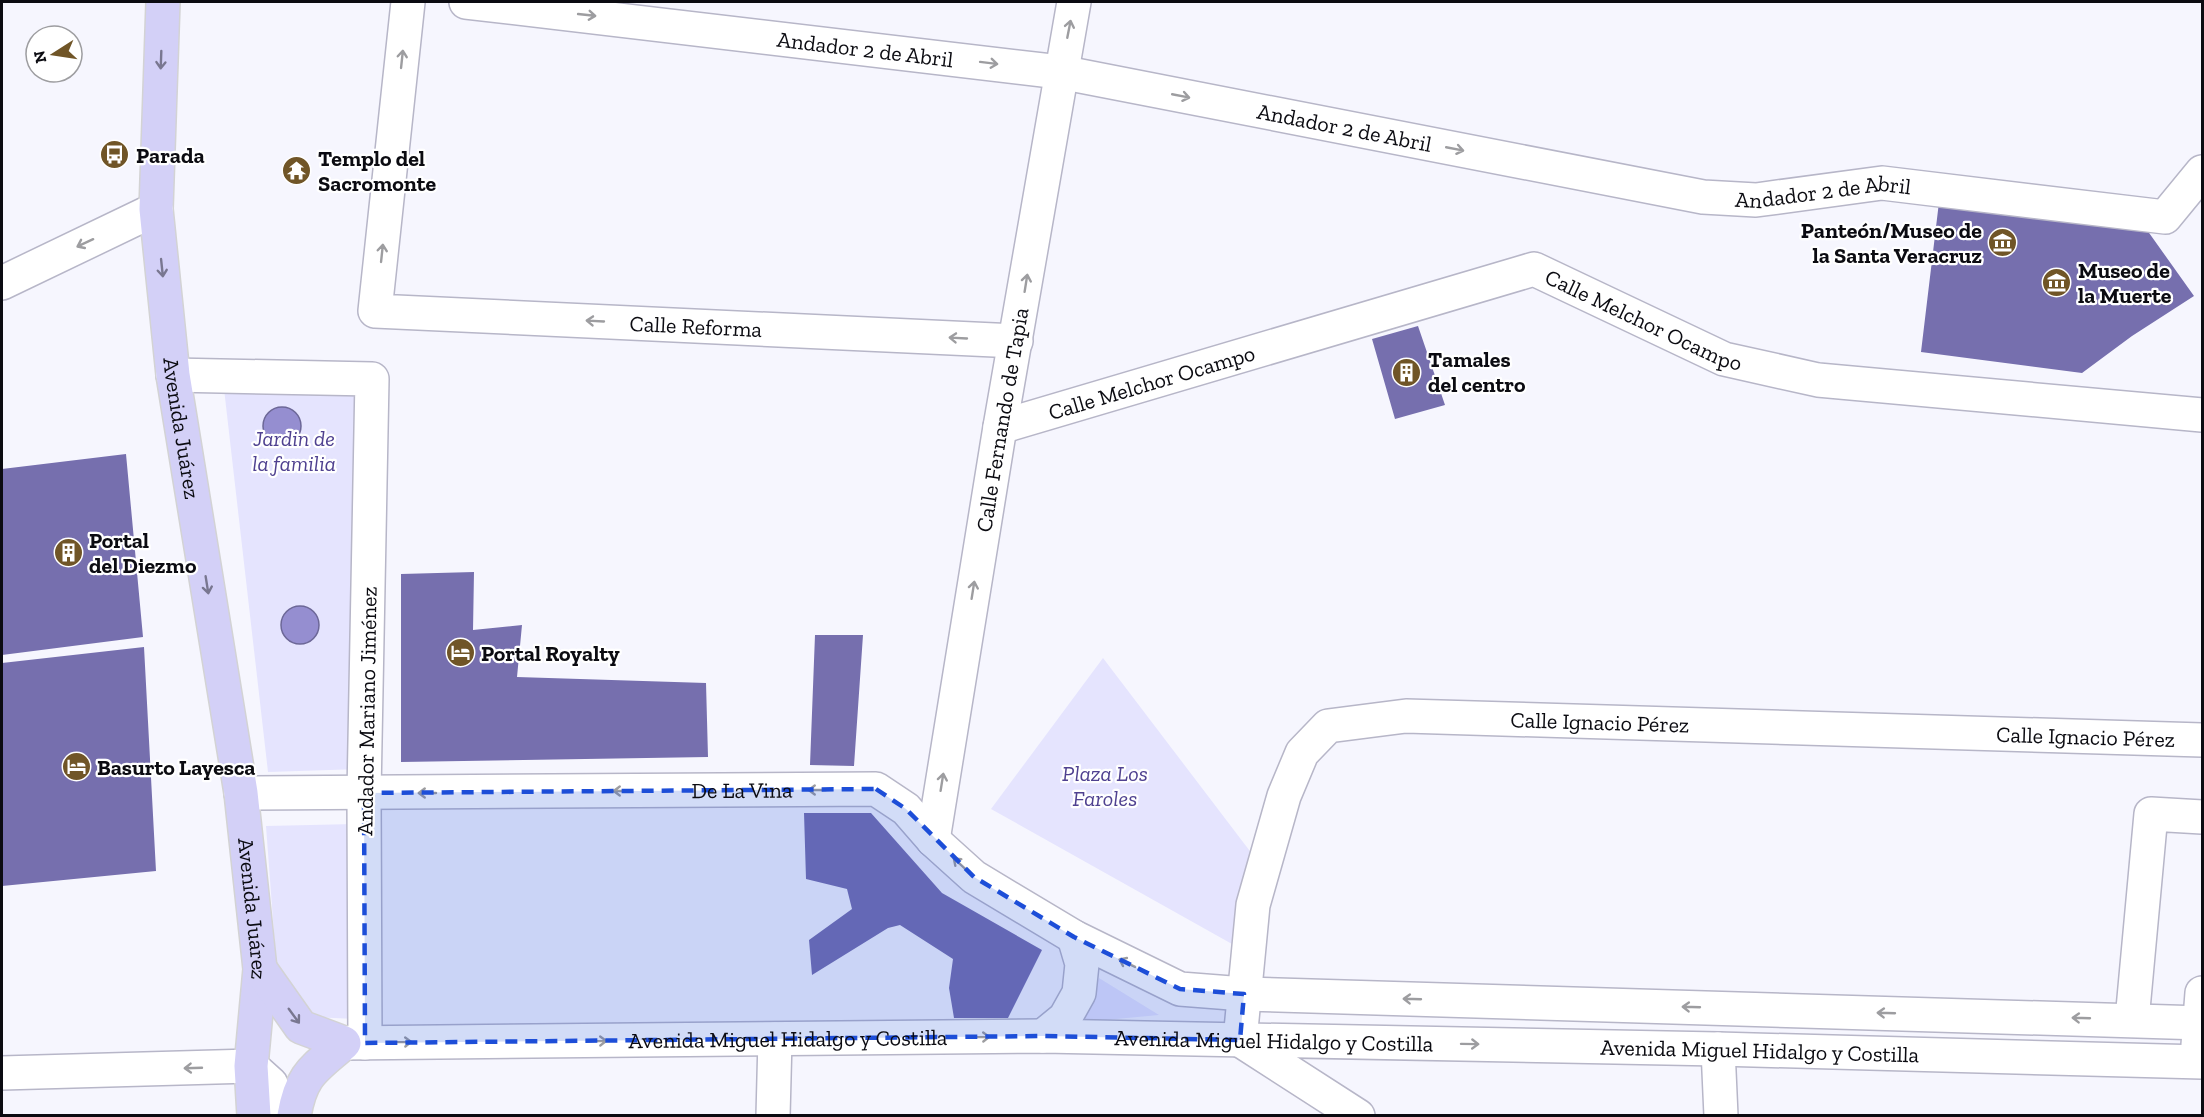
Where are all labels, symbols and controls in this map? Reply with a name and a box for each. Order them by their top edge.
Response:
one-way arrow [576,9,596,20]
one-way arrow [1064,20,1075,39]
north arrow [24,24,84,84]
street label: Andador 2 de Abril [776,25,955,73]
text: N [29,49,50,65]
one-way arrow [155,49,167,69]
one-way arrow [397,49,408,69]
one-way arrow [978,58,998,69]
one-way arrow [1171,91,1190,102]
street label: Andador 2 de Abril [1255,97,1434,158]
bus stop icon: Parada [99,139,131,171]
place label: Parada [136,142,205,169]
one-way arrow [1444,144,1464,155]
place label: Templo del Sacromonte [318,145,437,197]
temple icon: Templo del Sacromonte [281,155,313,187]
street label: Andador 2 de Abril [1734,169,1913,214]
place label: Panteón/Museo de la Santa Veracruz [1801,217,1982,269]
museum icon: Panteón/Museo de la Santa Veracruz [1987,227,2019,259]
one-way arrow [76,238,94,250]
one-way arrow [377,243,388,263]
one-way arrow [157,257,168,277]
place label: Museo de la Muerte [2078,257,2172,309]
street label: Calle Melchor Ocampo [1541,263,1744,376]
museum icon: Museo de la Muerte [2041,267,2073,299]
one-way arrow [1020,274,1031,294]
street label: Calle Fernando de Tapia [970,305,1034,534]
street label: Calle Reforma [629,309,763,343]
one-way arrow [585,316,605,327]
one-way arrow [948,333,968,344]
street label: Calle Melchor Ocampo [1045,339,1258,425]
place label: Tamales del centro [1428,346,1526,398]
street label: Avenida Juárez [158,356,206,501]
building icon: Tamales del centro [1391,356,1423,388]
park label: Jardin de la familia [252,425,336,477]
place label: Portal del Diezmo [89,527,197,579]
building icon: Portal del Diezmo [52,537,84,569]
one-way arrow [202,575,213,595]
one-way arrow [968,580,979,600]
street label: Andador Mariano Jiménez [351,586,383,836]
hotel icon: Portal Royalty [444,637,476,669]
place label: Portal Royalty [481,640,620,667]
street label: Calle Ignacio Pérez [1510,706,1690,738]
street label: Calle Ignacio Pérez [1996,720,2175,753]
hotel icon: Basurto Layesca [60,751,92,783]
place label: Basurto Layesca [97,754,255,781]
park label: Plaza Los Faroles [1062,760,1148,812]
one-way arrow [937,773,948,792]
street label: De La Vina [691,776,793,804]
one-way arrow [808,784,828,796]
one-way arrow [613,785,633,797]
one-way arrow [418,787,438,799]
street label: Avenida Juárez [232,836,273,981]
one-way arrow [953,857,968,871]
one-way arrow [1119,957,1137,969]
one-way arrow [1403,993,1423,1005]
one-way arrow [1682,1001,1702,1013]
one-way arrow [1877,1007,1897,1018]
one-way arrow [288,1008,300,1024]
one-way arrow [2072,1013,2092,1024]
street label: Avenida Miguel Hidalgo y Costilla [628,1023,948,1054]
street label: Avenida Miguel Hidalgo y Costilla [1114,1024,1434,1057]
one-way arrow [971,1031,991,1042]
street label: Avenida Miguel Hidalgo y Costilla [1600,1033,1920,1068]
one-way arrow [587,1035,607,1047]
one-way arrow [392,1037,412,1048]
one-way arrow [1460,1038,1480,1050]
one-way arrow [183,1062,203,1073]

